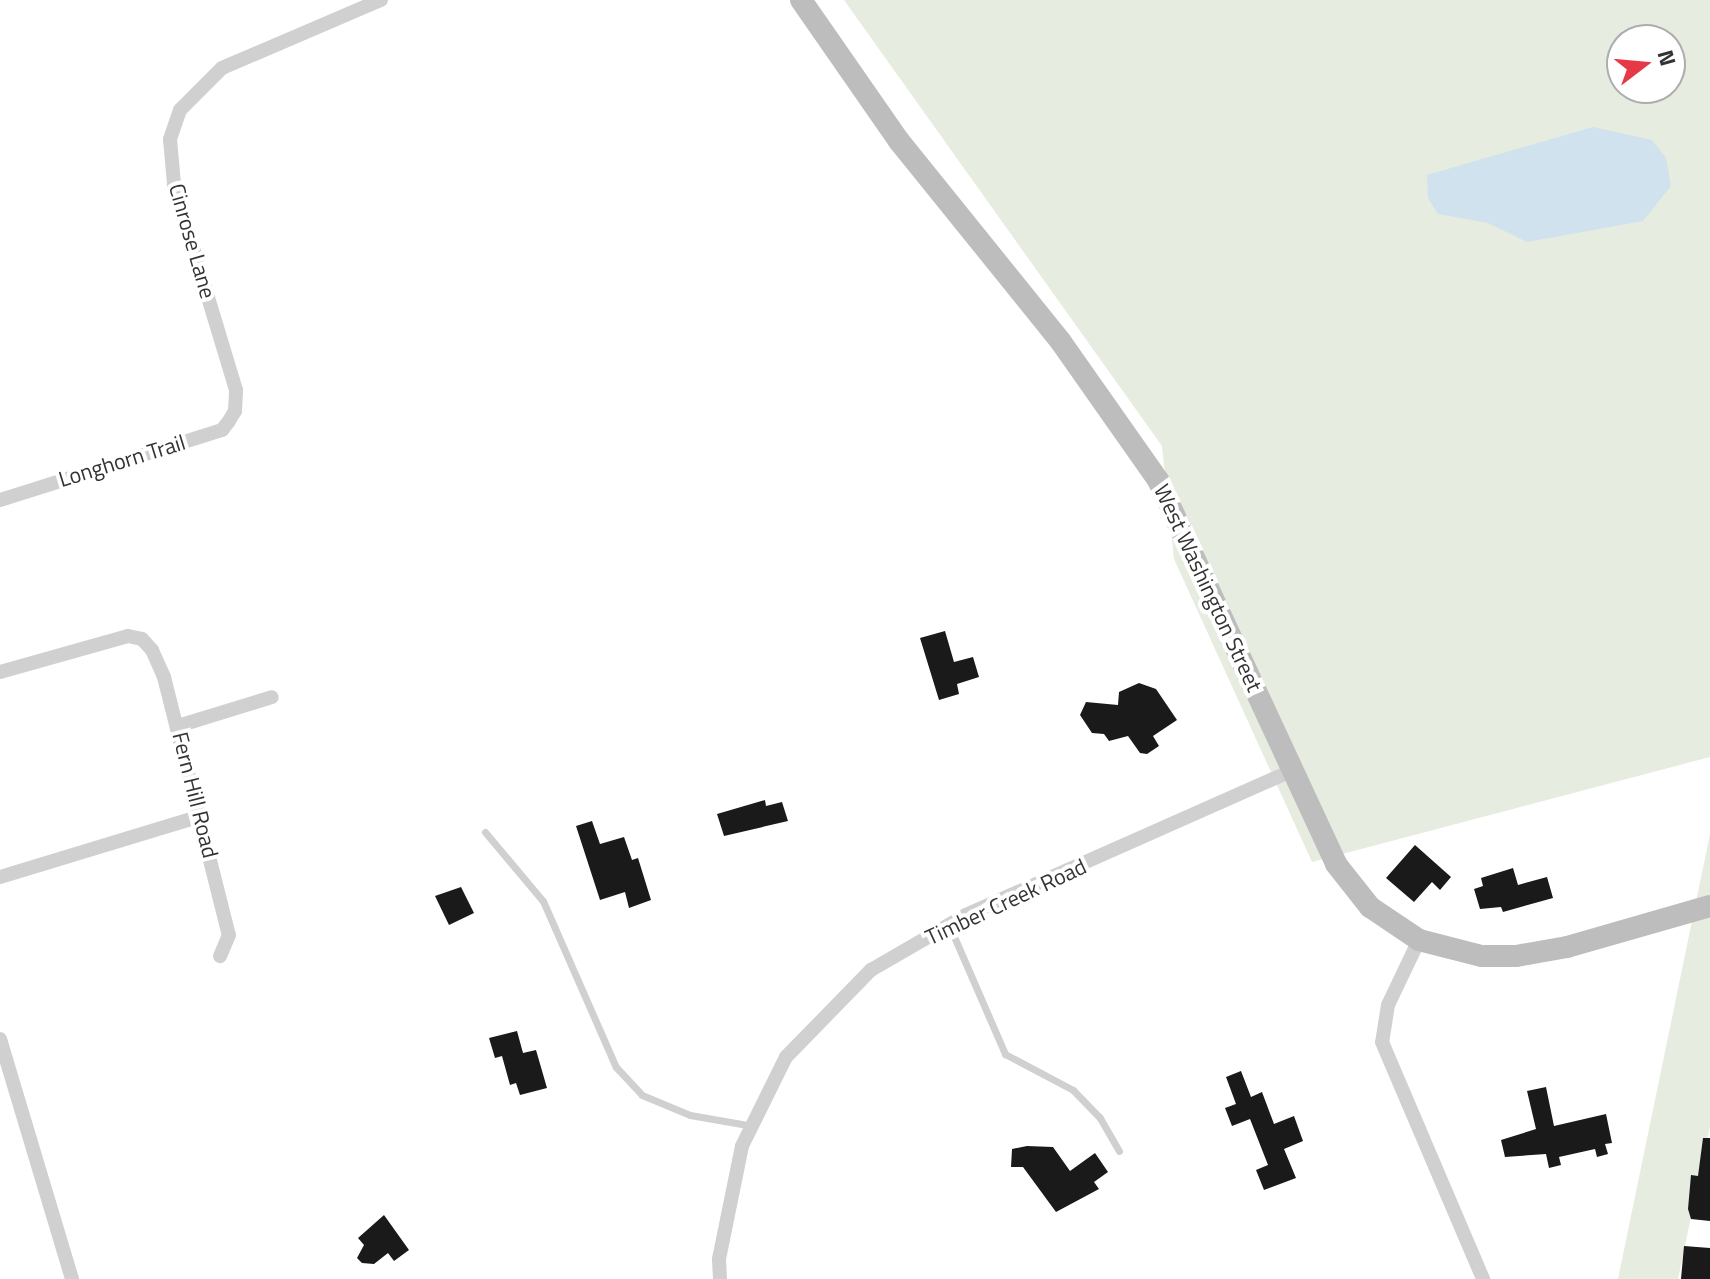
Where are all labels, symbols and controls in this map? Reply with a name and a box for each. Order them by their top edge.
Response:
north arrow [1606,24,1686,104]
text: N [1649,46,1686,70]
street label: Cinrose Lane [163,181,221,301]
street label: Longhorn Trail [55,429,189,493]
street label: West Washington Street [1148,480,1268,696]
street label: Fern Hill Road [167,729,223,861]
street label: Timber Creek Road [921,853,1091,951]

